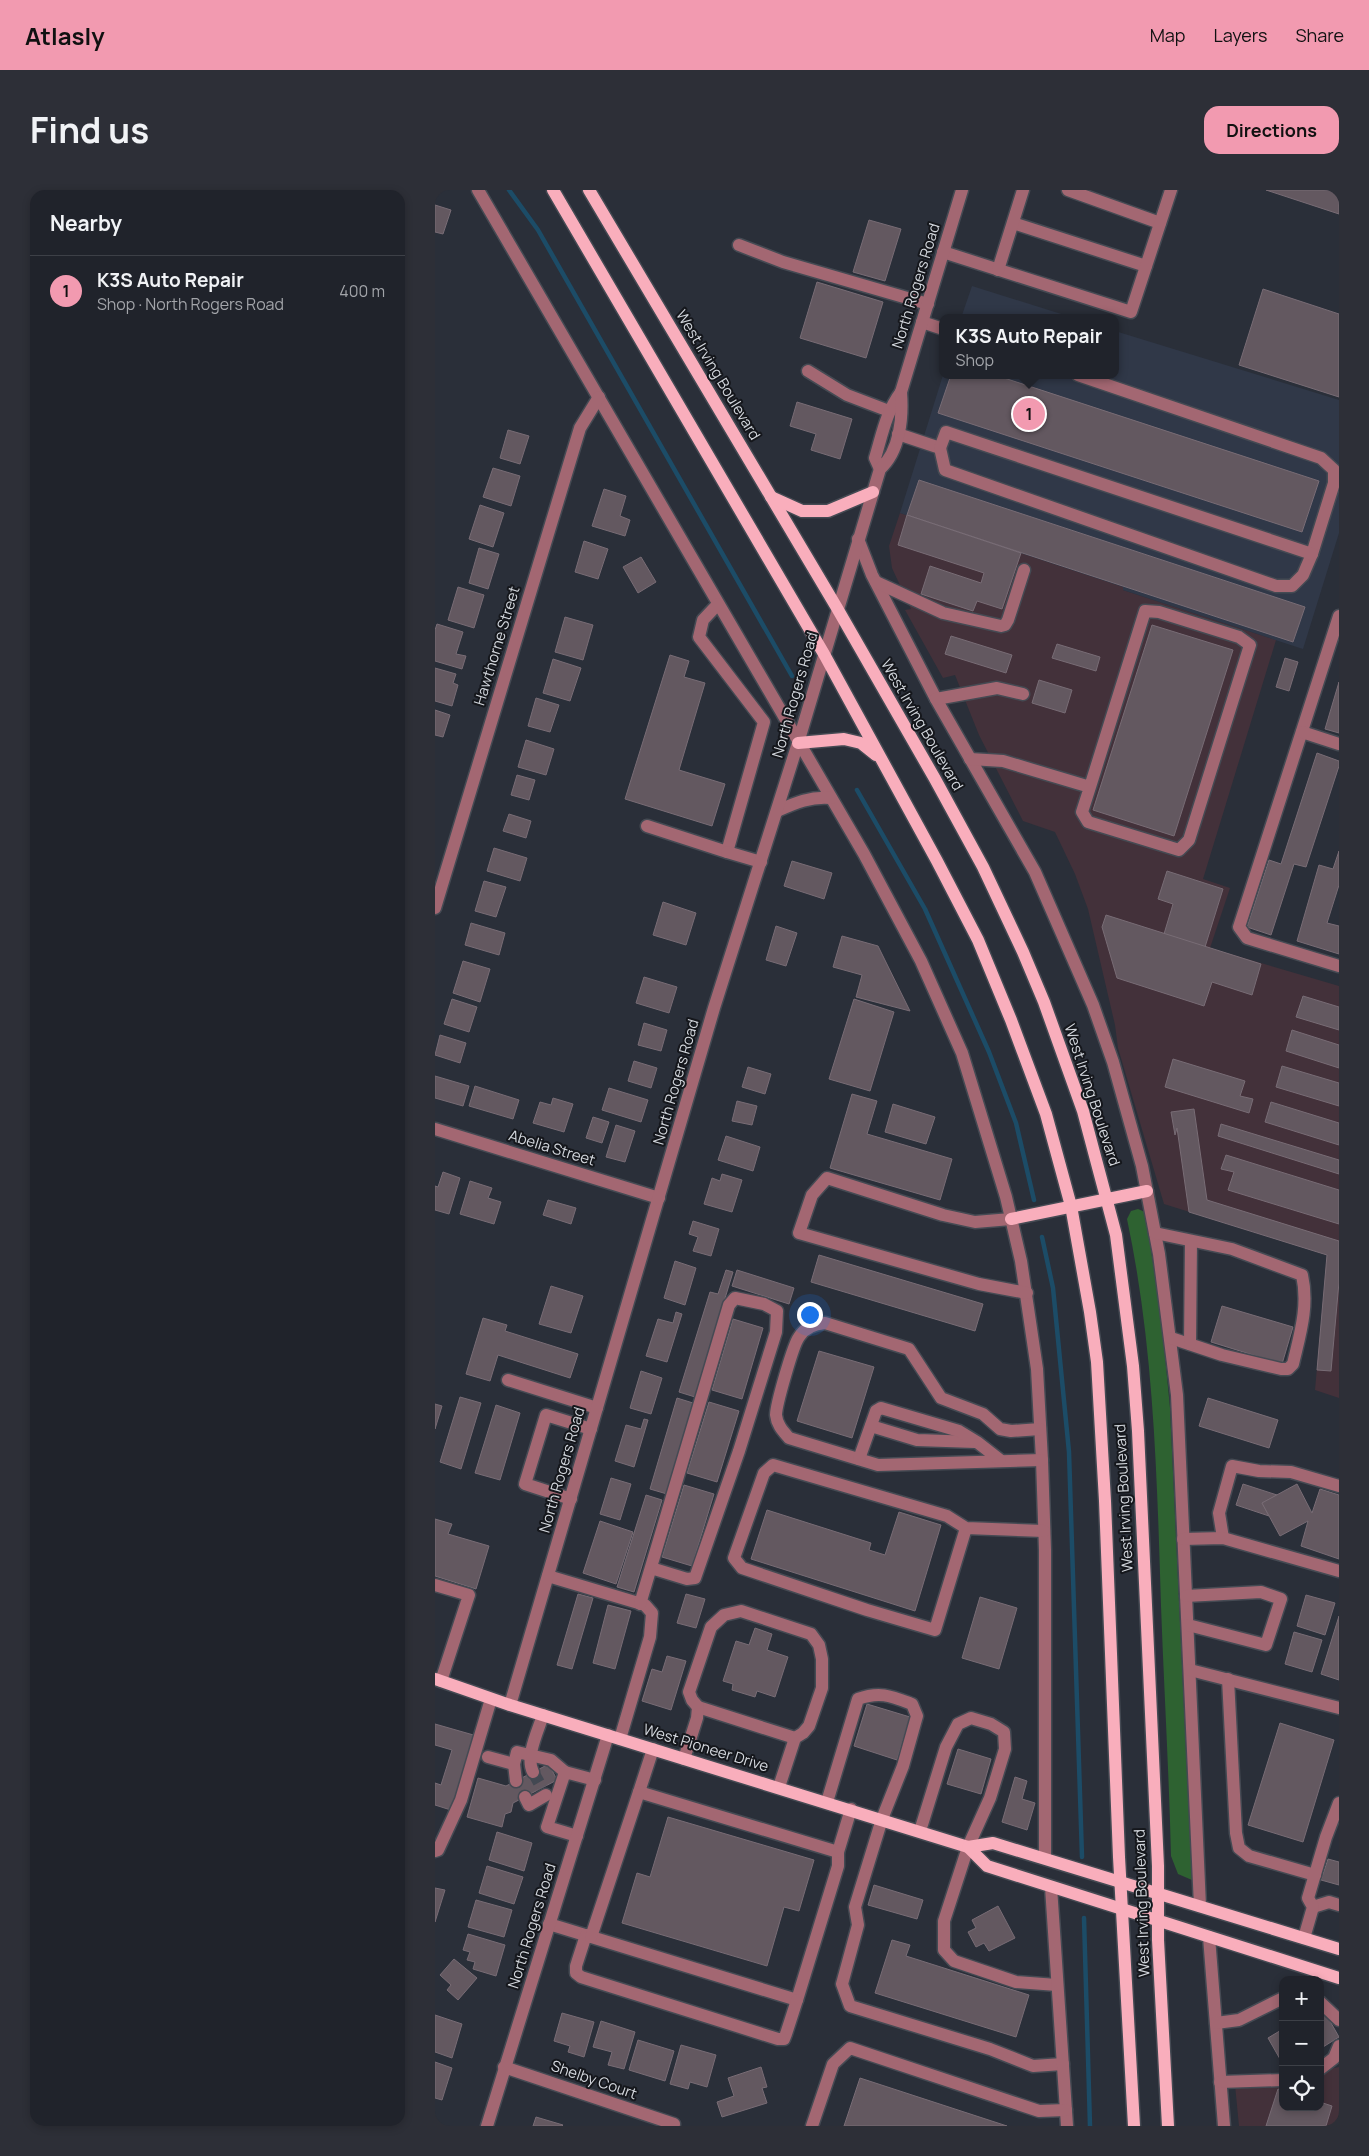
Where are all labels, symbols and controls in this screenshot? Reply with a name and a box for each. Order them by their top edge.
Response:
text: Atlasly [25,19,105,52]
text: Map [1150,23,1185,47]
text: Layers [1213,23,1267,47]
text: Share [1295,23,1344,47]
text: Find us [30,106,149,154]
button: Directions [1204,106,1339,154]
text: Nearby [50,209,122,237]
street label: North Rogers Road [886,221,945,351]
text: K3S Auto Repair [97,267,244,293]
text: 1 [62,280,70,302]
text: 400 m [339,280,385,302]
text: Shop · North Rogers Road [97,293,284,315]
street label: West Irving Boulevard [671,306,766,444]
popup [939,314,1119,379]
text: K3S Auto Repair [956,323,1102,349]
text: Shop [956,349,994,371]
pin: 1 [1013,395,1045,433]
street label: Hawthorne Street [468,584,525,708]
street label: North Rogers Road [767,629,823,760]
street label: West Irving Boulevard [876,655,969,794]
street label: North Rogers Road [648,1016,704,1147]
street label: West Irving Boulevard [1060,1021,1125,1169]
street label: Abelia Street [506,1124,598,1171]
your location [797,1302,823,1328]
street label: North Rogers Road [534,1404,590,1535]
street label: West Irving Boulevard [1109,1423,1138,1573]
street label: West Pioneer Drive [641,1718,772,1777]
street label: West Irving Boulevard [1128,1829,1155,1977]
street label: North Rogers Road [502,1861,561,1991]
map controls [1279,1976,1324,2111]
button: + [1279,1976,1324,2021]
button: − [1279,2021,1324,2066]
street label: Shelby Court [548,2055,640,2104]
button: locate [1279,2066,1324,2111]

